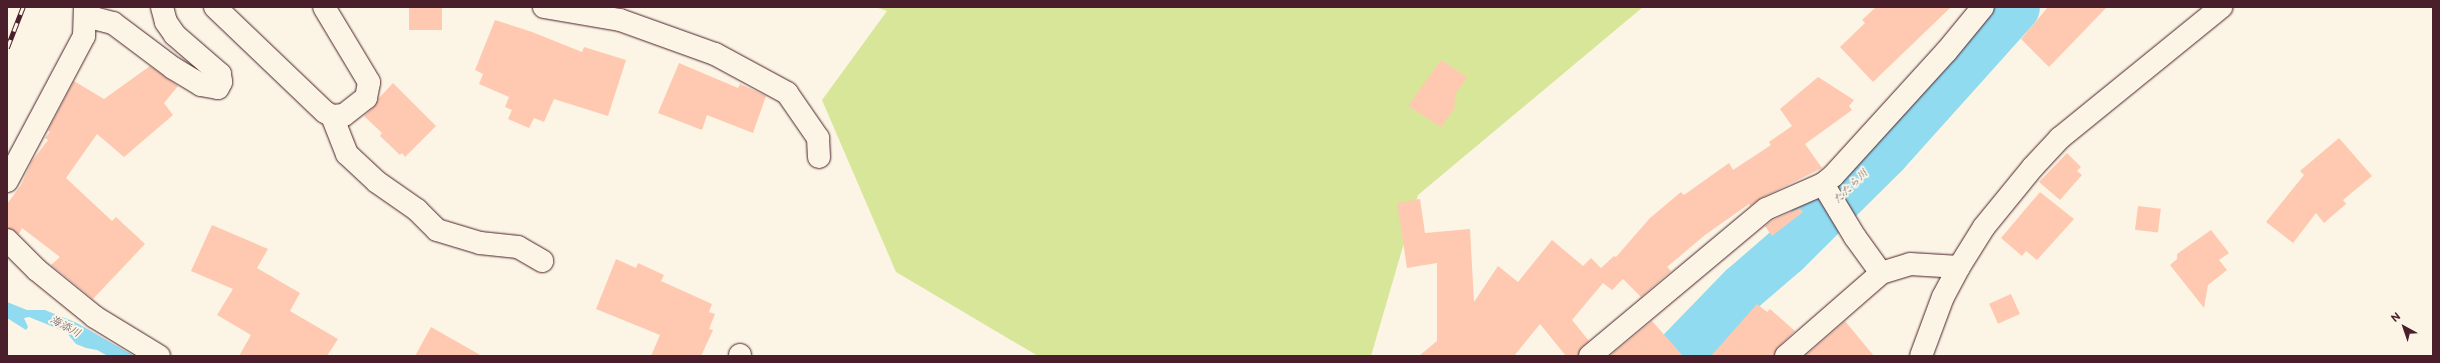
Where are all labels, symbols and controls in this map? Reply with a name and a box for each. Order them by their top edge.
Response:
water label: たたら川 [1831,167,1871,207]
north arrow [2384,307,2424,347]
text: N [2389,310,2403,325]
water label: 海添川 [47,313,83,341]

